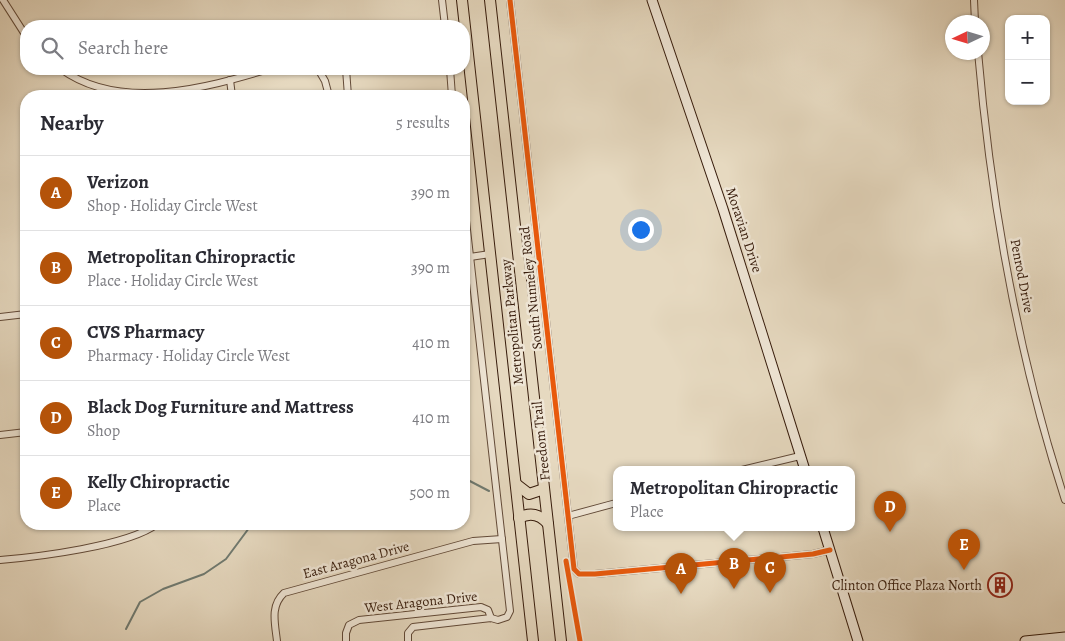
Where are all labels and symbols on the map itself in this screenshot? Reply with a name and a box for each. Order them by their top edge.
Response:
north arrow [945,15,990,60]
street label: Moravian Drive [721,185,767,275]
your location [628,217,654,243]
street label: South Nunneley Road [515,225,547,350]
street label: Penrod Drive [1006,237,1038,315]
street label: Metropolitan Parkway [496,257,528,386]
street label: Freedom Trail [527,400,555,482]
pin: D [874,491,906,532]
pin: E [948,529,980,570]
street label: East Aragona Drive [301,537,411,583]
pin: B [718,548,750,589]
pin: C [754,552,786,593]
pin: A [665,553,697,594]
building icon: Clinton Office Plaza North [987,572,1013,598]
place label: Clinton Office Plaza North [832,576,983,595]
street label: West Aragona Drive [363,587,478,617]

